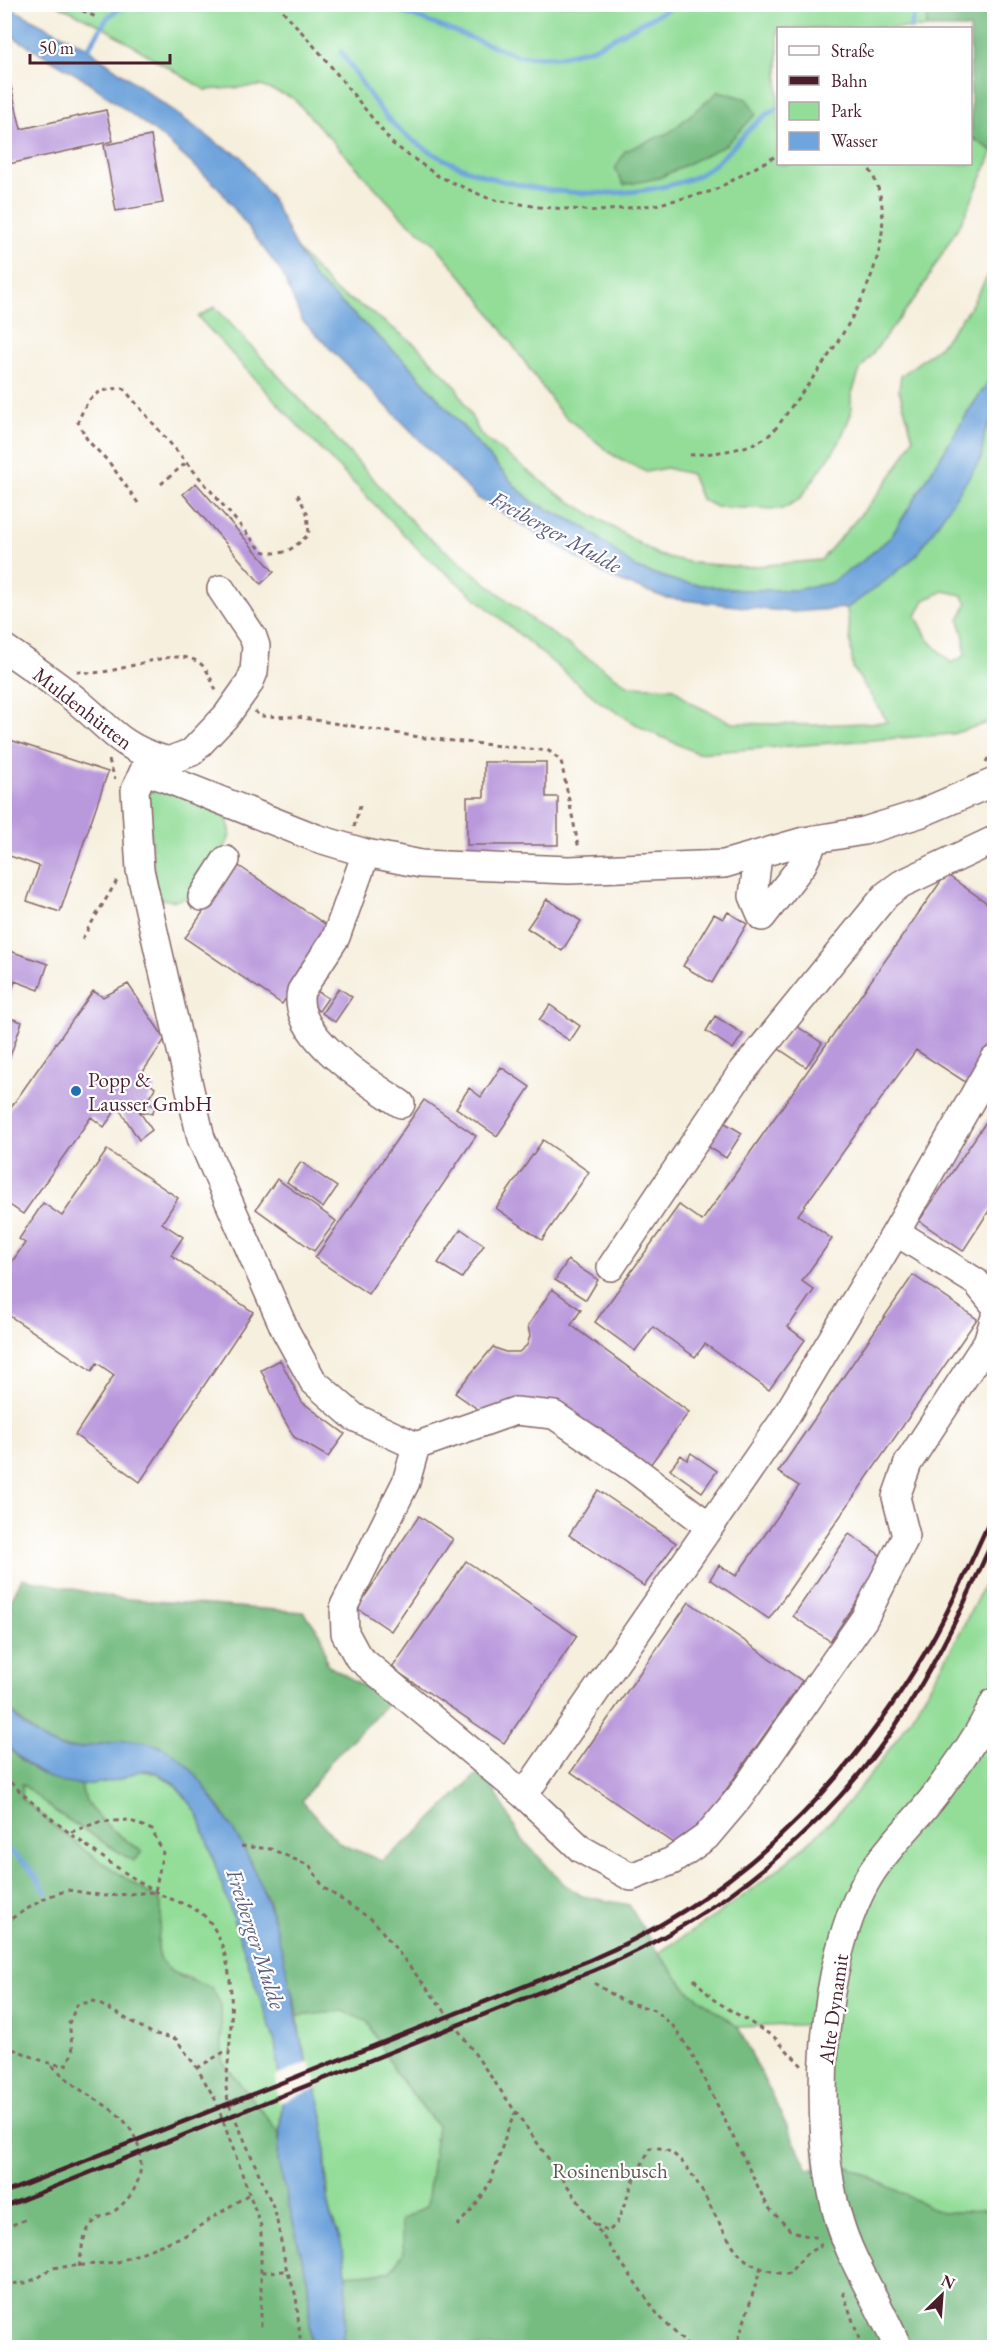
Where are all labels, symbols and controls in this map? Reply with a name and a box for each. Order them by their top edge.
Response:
scale bar [30,27,170,65]
legend [777,27,972,165]
text: 50 m [39,36,74,59]
text: Straße [831,39,874,62]
text: Bahn [831,69,868,92]
text: Park [831,99,862,122]
text: Wasser [831,129,878,152]
water label: Freiberger Mulde [484,484,627,580]
street label: Muldenhütten [28,661,138,755]
place label: Popp & Lausser GmbH [88,1066,212,1117]
marker: Popp & Lausser GmbH [69,1084,83,1098]
water label: Freiberger Mulde [219,1864,292,2013]
street label: Alte Dynamit [812,1952,854,2067]
park label: Rosinenbusch [552,2157,668,2184]
north arrow [912,2265,972,2325]
text: N [938,2270,958,2294]

